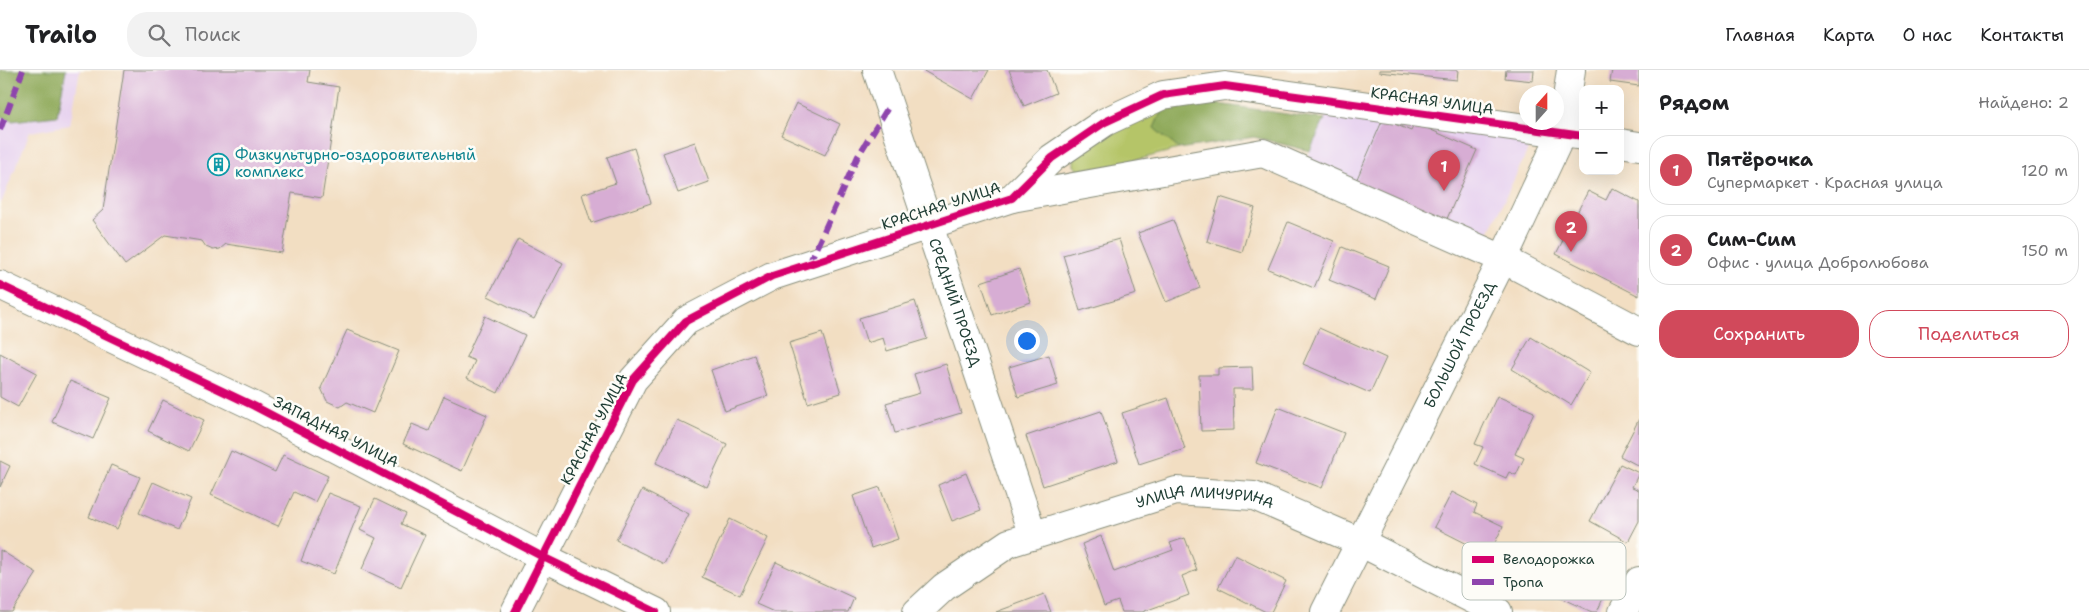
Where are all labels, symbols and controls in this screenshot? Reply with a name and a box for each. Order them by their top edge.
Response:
search box [127,12,477,57]
text: Trailo [25,19,97,51]
icon: search [145,21,173,49]
text: Поиск [185,22,240,47]
text: Главная [1725,23,1795,47]
text: Карта [1823,23,1875,47]
text: О нас [1903,23,1952,47]
text: Контакты [1980,23,2064,47]
street label: КРАСНАЯ УЛИЦА [1369,82,1495,120]
north arrow [1519,85,1564,130]
map controls [1579,85,1624,175]
button: + [1579,85,1624,130]
text: Рядом [1659,89,1729,117]
text: Найдено: 2 [1978,92,2069,113]
button: − [1579,130,1624,175]
place label: Физкультурно-оздоровительный комплекс [235,145,476,182]
text: Пятёрочка [1707,147,1813,172]
pin: 1 [1428,150,1460,191]
building icon: Физкультурно-оздоровительный комплекс [207,152,231,176]
text: 1 [1672,160,1680,181]
text: 120 m [2021,160,2068,181]
text: Супермаркет · Красная улица [1707,172,1943,193]
street label: КРАСНАЯ УЛИЦА [879,177,1003,235]
pin: 2 [1555,211,1587,252]
text: Сим-Сим [1707,227,1796,252]
street label: СРЕДНИЙ ПРОЕЗД [924,235,986,370]
text: 2 [1670,240,1682,261]
text: 150 m [2021,240,2068,261]
text: Офис · улица Добролюбова [1707,252,1929,273]
street label: БОЛЬШОЙ ПРОЕЗД [1419,278,1500,412]
button: Сохранить [1659,310,1859,358]
button: Поделиться [1869,310,2069,358]
your location [1014,328,1040,354]
street label: КРАСНАЯ УЛИЦА [556,369,632,488]
street label: ЗАПАДНАЯ УЛИЦА [270,392,402,472]
street label: УЛИЦА МИЧУРИНА [1133,481,1277,514]
legend [1462,542,1626,600]
text: Велодорожка [1503,550,1595,568]
text: Тропа [1503,573,1544,591]

